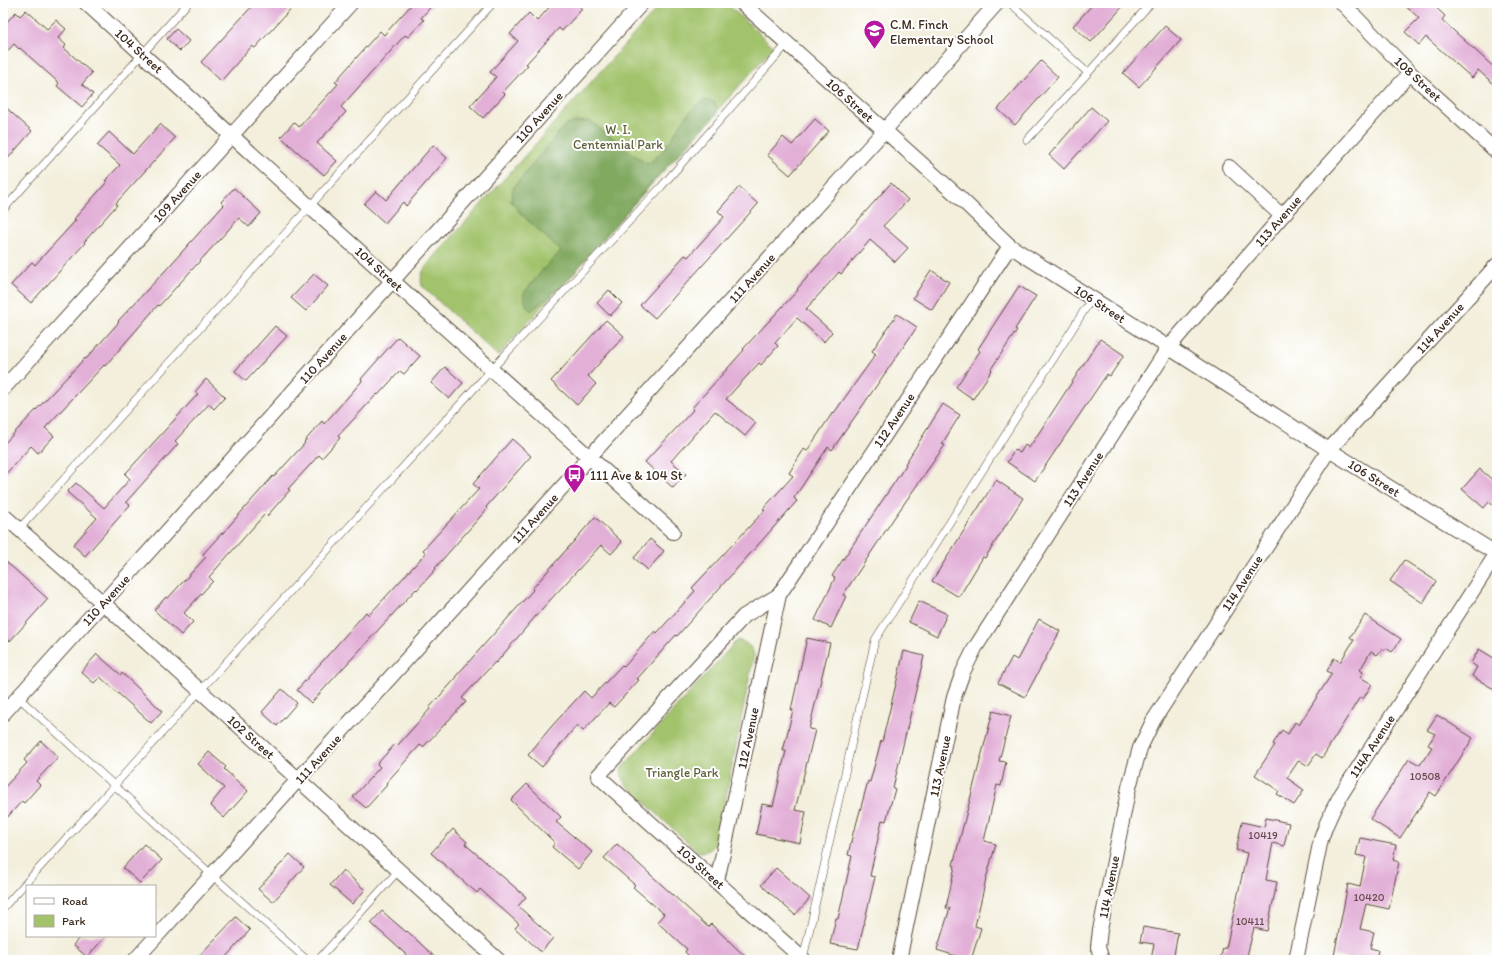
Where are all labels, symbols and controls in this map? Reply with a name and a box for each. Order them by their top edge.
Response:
place label: C.M. Finch Elementary School [890,17,994,47]
school or university icon: C.M. Finch Elementary School [862,18,888,51]
street label: 104 Street [112,26,166,76]
street label: 108 Street [1392,54,1445,104]
street label: 106 Street [823,75,877,125]
street label: 110 Avenue [512,88,566,146]
park label: W. I. Centennial Park [573,122,663,152]
street label: 109 Avenue [150,167,204,225]
street label: 113 Avenue [1252,192,1304,250]
street label: 104 Street [352,244,406,294]
street label: 111 Avenue [726,250,778,306]
street label: 106 Street [1072,282,1129,326]
street label: 114 Avenue [1413,299,1467,357]
street label: 110 Avenue [296,329,350,387]
street label: 112 Avenue [870,390,918,450]
street label: 113 Avenue [1060,449,1106,509]
street label: 106 Street [1345,456,1403,500]
bus stop icon: 111 Ave & 104 St [562,462,588,495]
place label: 111 Ave & 104 St [590,468,683,483]
street label: 111 Avenue [509,490,561,546]
street label: 114 Avenue [1218,552,1266,614]
street label: 110 Avenue [79,571,133,629]
street label: 112 Avenue [734,706,762,770]
street label: 102 Street [224,712,278,762]
street label: 114A Avenue [1346,712,1398,780]
street label: 111 Avenue [292,731,344,787]
street label: 113 Avenue [926,734,954,798]
park label: Triangle Park [645,765,719,780]
house number: 10508 [1410,770,1440,783]
house number: 10419 [1248,829,1278,842]
street label: 103 Street [674,842,728,892]
street label: 114 Avenue [1096,854,1122,920]
legend [26,885,156,937]
house number: 10420 [1353,891,1385,904]
text: Road [62,894,88,908]
text: Park [62,914,86,928]
house number: 10411 [1236,915,1264,928]

